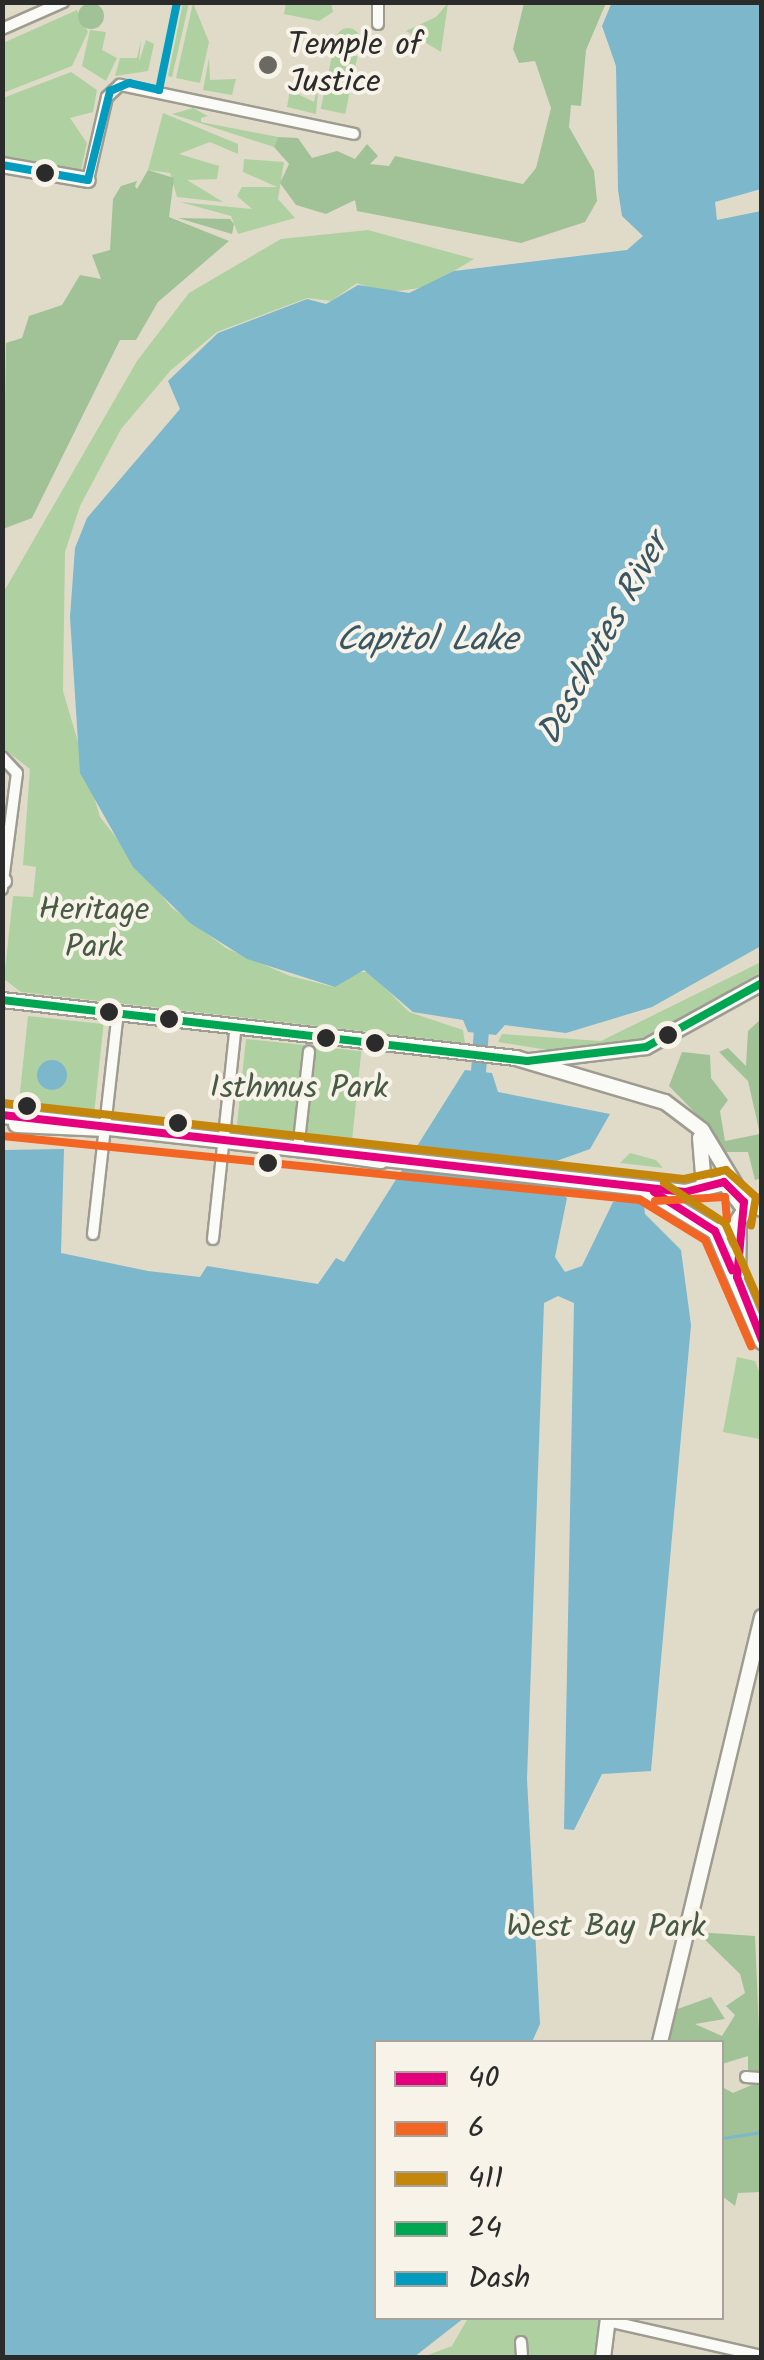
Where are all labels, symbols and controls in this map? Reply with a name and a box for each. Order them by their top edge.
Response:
place label: Temple of Justice [288,28,422,103]
marker: Temple of Justice [257,54,279,76]
unlabelled marker [35,163,55,183]
water label: Deschutes River [529,528,679,752]
water label: Capitol Lake [336,620,518,662]
park label: Heritage Park [38,893,150,968]
unlabelled marker [99,1002,119,1022]
unlabelled marker [159,1009,179,1029]
unlabelled marker [658,1025,678,1045]
unlabelled marker [316,1028,336,1048]
unlabelled marker [365,1033,385,1053]
park label: Isthmus Park [210,1070,388,1108]
unlabelled marker [17,1096,37,1116]
unlabelled marker [168,1113,188,1133]
unlabelled marker [258,1153,278,1173]
park label: West Bay Park [506,1909,706,1947]
legend [374,2040,724,2320]
text: 40 [468,2055,500,2103]
text: 6 [468,2105,485,2153]
text: 411 [468,2155,503,2203]
text: 24 [468,2205,502,2253]
text: Dash [468,2255,530,2303]

